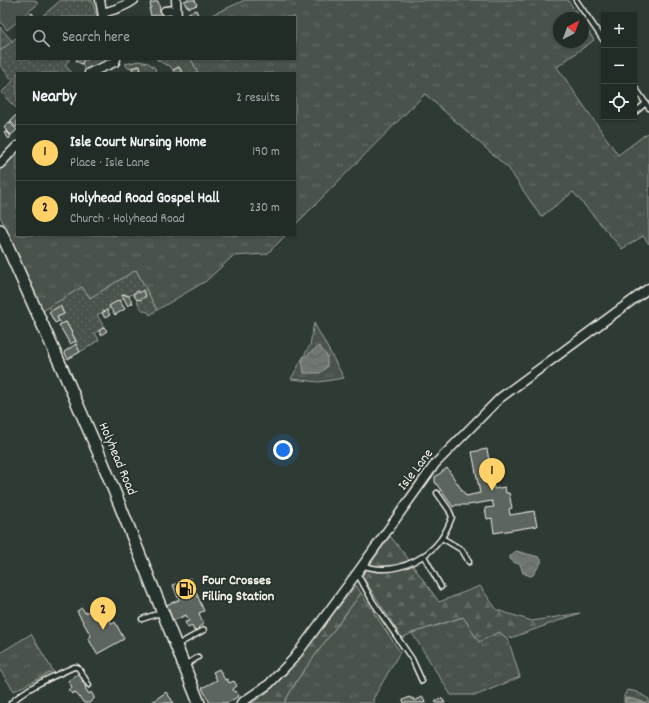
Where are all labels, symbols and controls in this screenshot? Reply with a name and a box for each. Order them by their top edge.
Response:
north arrow [553,12,589,48]
map controls [601,12,637,120]
button: + [601,12,637,48]
search box [16,16,296,60]
icon: search [30,27,52,49]
text: Search here [62,27,130,49]
button: − [601,48,637,84]
button: locate [601,84,637,120]
text: Nearby [32,86,76,110]
text: 2 results [236,89,280,108]
text: Isle Court Nursing Home [70,132,206,154]
text: 1 [44,143,46,162]
text: 190 m [252,143,280,162]
text: Place · Isle Lane [70,154,149,173]
text: Holyhead Road Gospel Hall [70,188,219,210]
text: 2 [42,199,48,218]
text: 230 m [250,199,280,218]
text: Church · Holyhead Road [70,210,185,229]
street label: Holyhead Road [93,419,141,499]
your location [273,440,293,460]
street label: Isle Lane [393,445,439,495]
pin: 1 [479,458,505,491]
place label: Four Crosses Filling Station [202,571,275,607]
fuel station icon: Four Crosses Filling Station [173,576,199,602]
pin: 2 [90,597,116,630]

